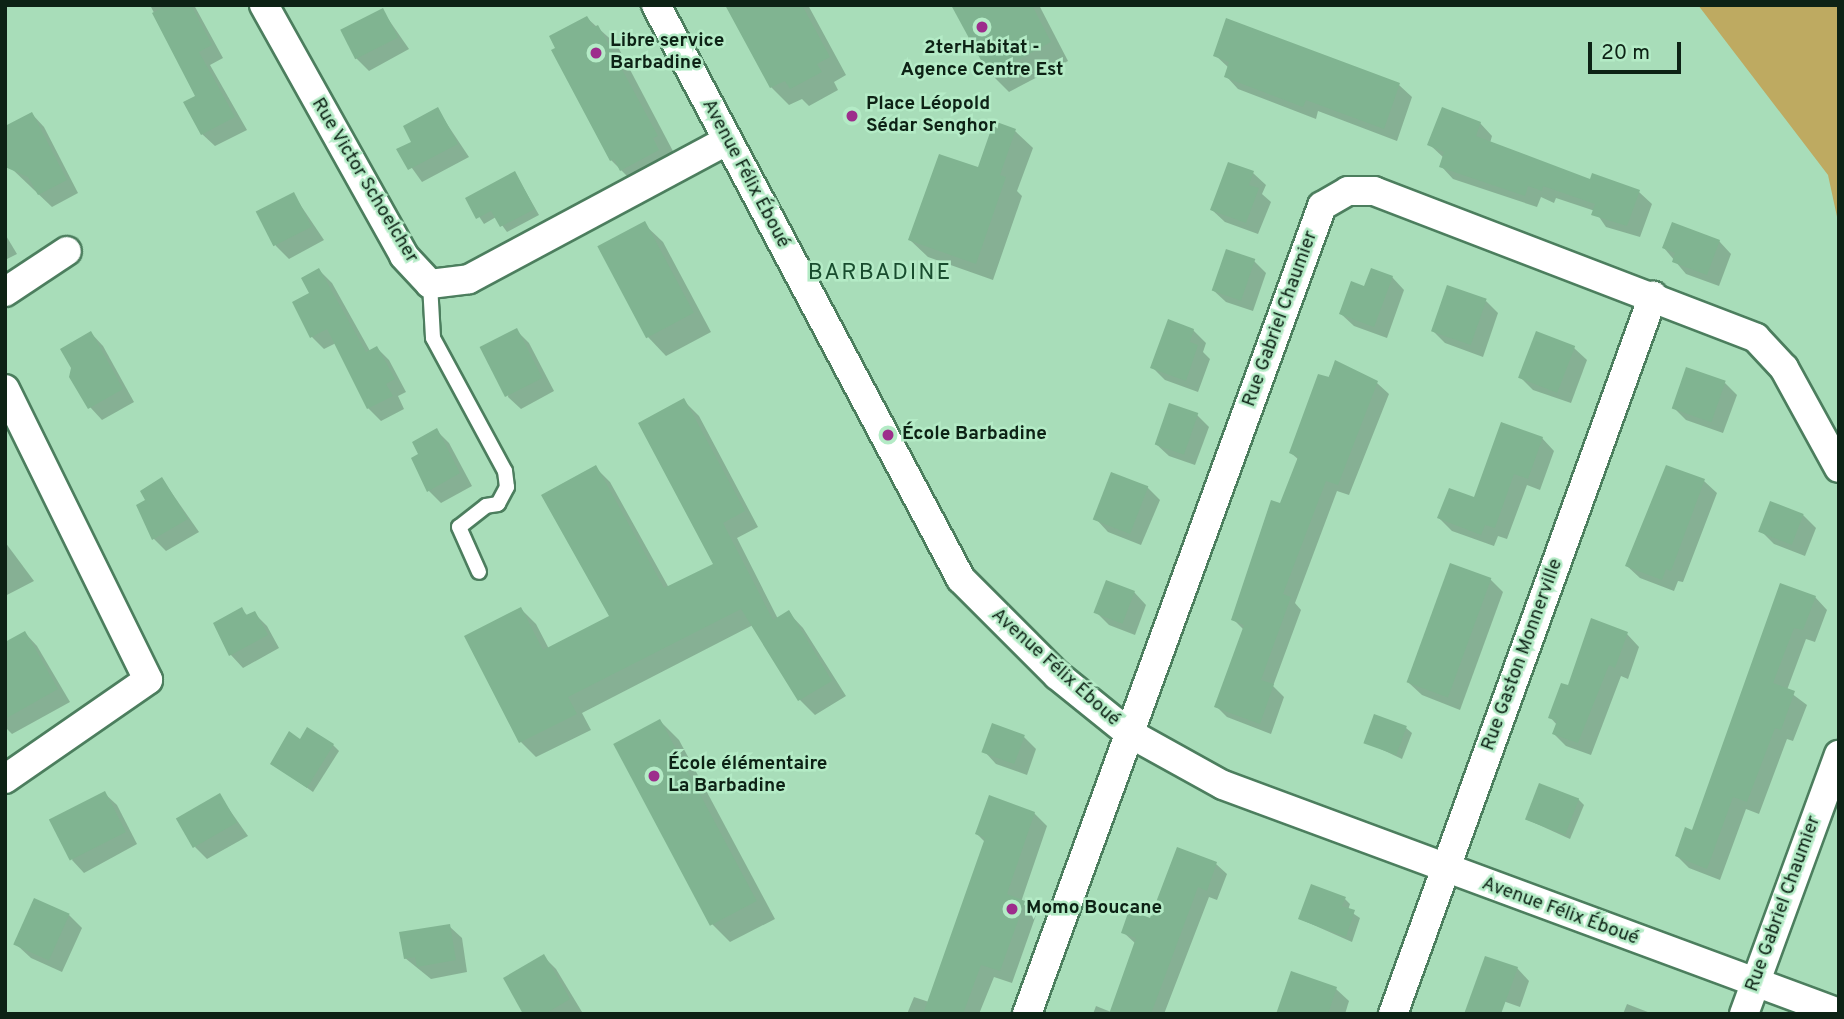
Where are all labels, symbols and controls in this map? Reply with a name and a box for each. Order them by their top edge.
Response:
marker: 2terHabitat - Agence Centre Est [974,19,990,35]
scale bar [1592,28,1685,72]
place label: Libre service Barbadine [610,31,724,75]
place label: 2terHabitat - Agence Centre Est [901,38,1063,82]
text: 20 m [1601,40,1650,67]
marker: Libre service Barbadine [588,45,604,61]
street label: Rue Victor Schoelcher [305,94,423,268]
place label: Place Léopold Sédar Senghor [866,94,996,138]
street label: Avenue Félix Éboué [696,96,794,252]
marker: Place Léopold Sédar Senghor [844,108,860,124]
street label: Rue Gabriel Chaumier [1239,228,1323,410]
district label: BARBADINE [809,260,951,288]
place label: École Barbadine [902,424,1047,446]
marker: École Barbadine [880,427,896,443]
street label: Rue Gaston Monnerville [1478,556,1568,754]
street label: Avenue Félix Éboué [986,604,1124,732]
place label: École élémentaire La Barbadine [668,754,827,798]
marker: École élémentaire La Barbadine [646,768,662,784]
street label: Rue Gabriel Chaumier [1742,813,1826,995]
street label: Avenue Félix Éboué [1478,873,1642,951]
place label: Momo Boucane [1026,898,1162,920]
marker: Momo Boucane [1004,901,1020,917]

